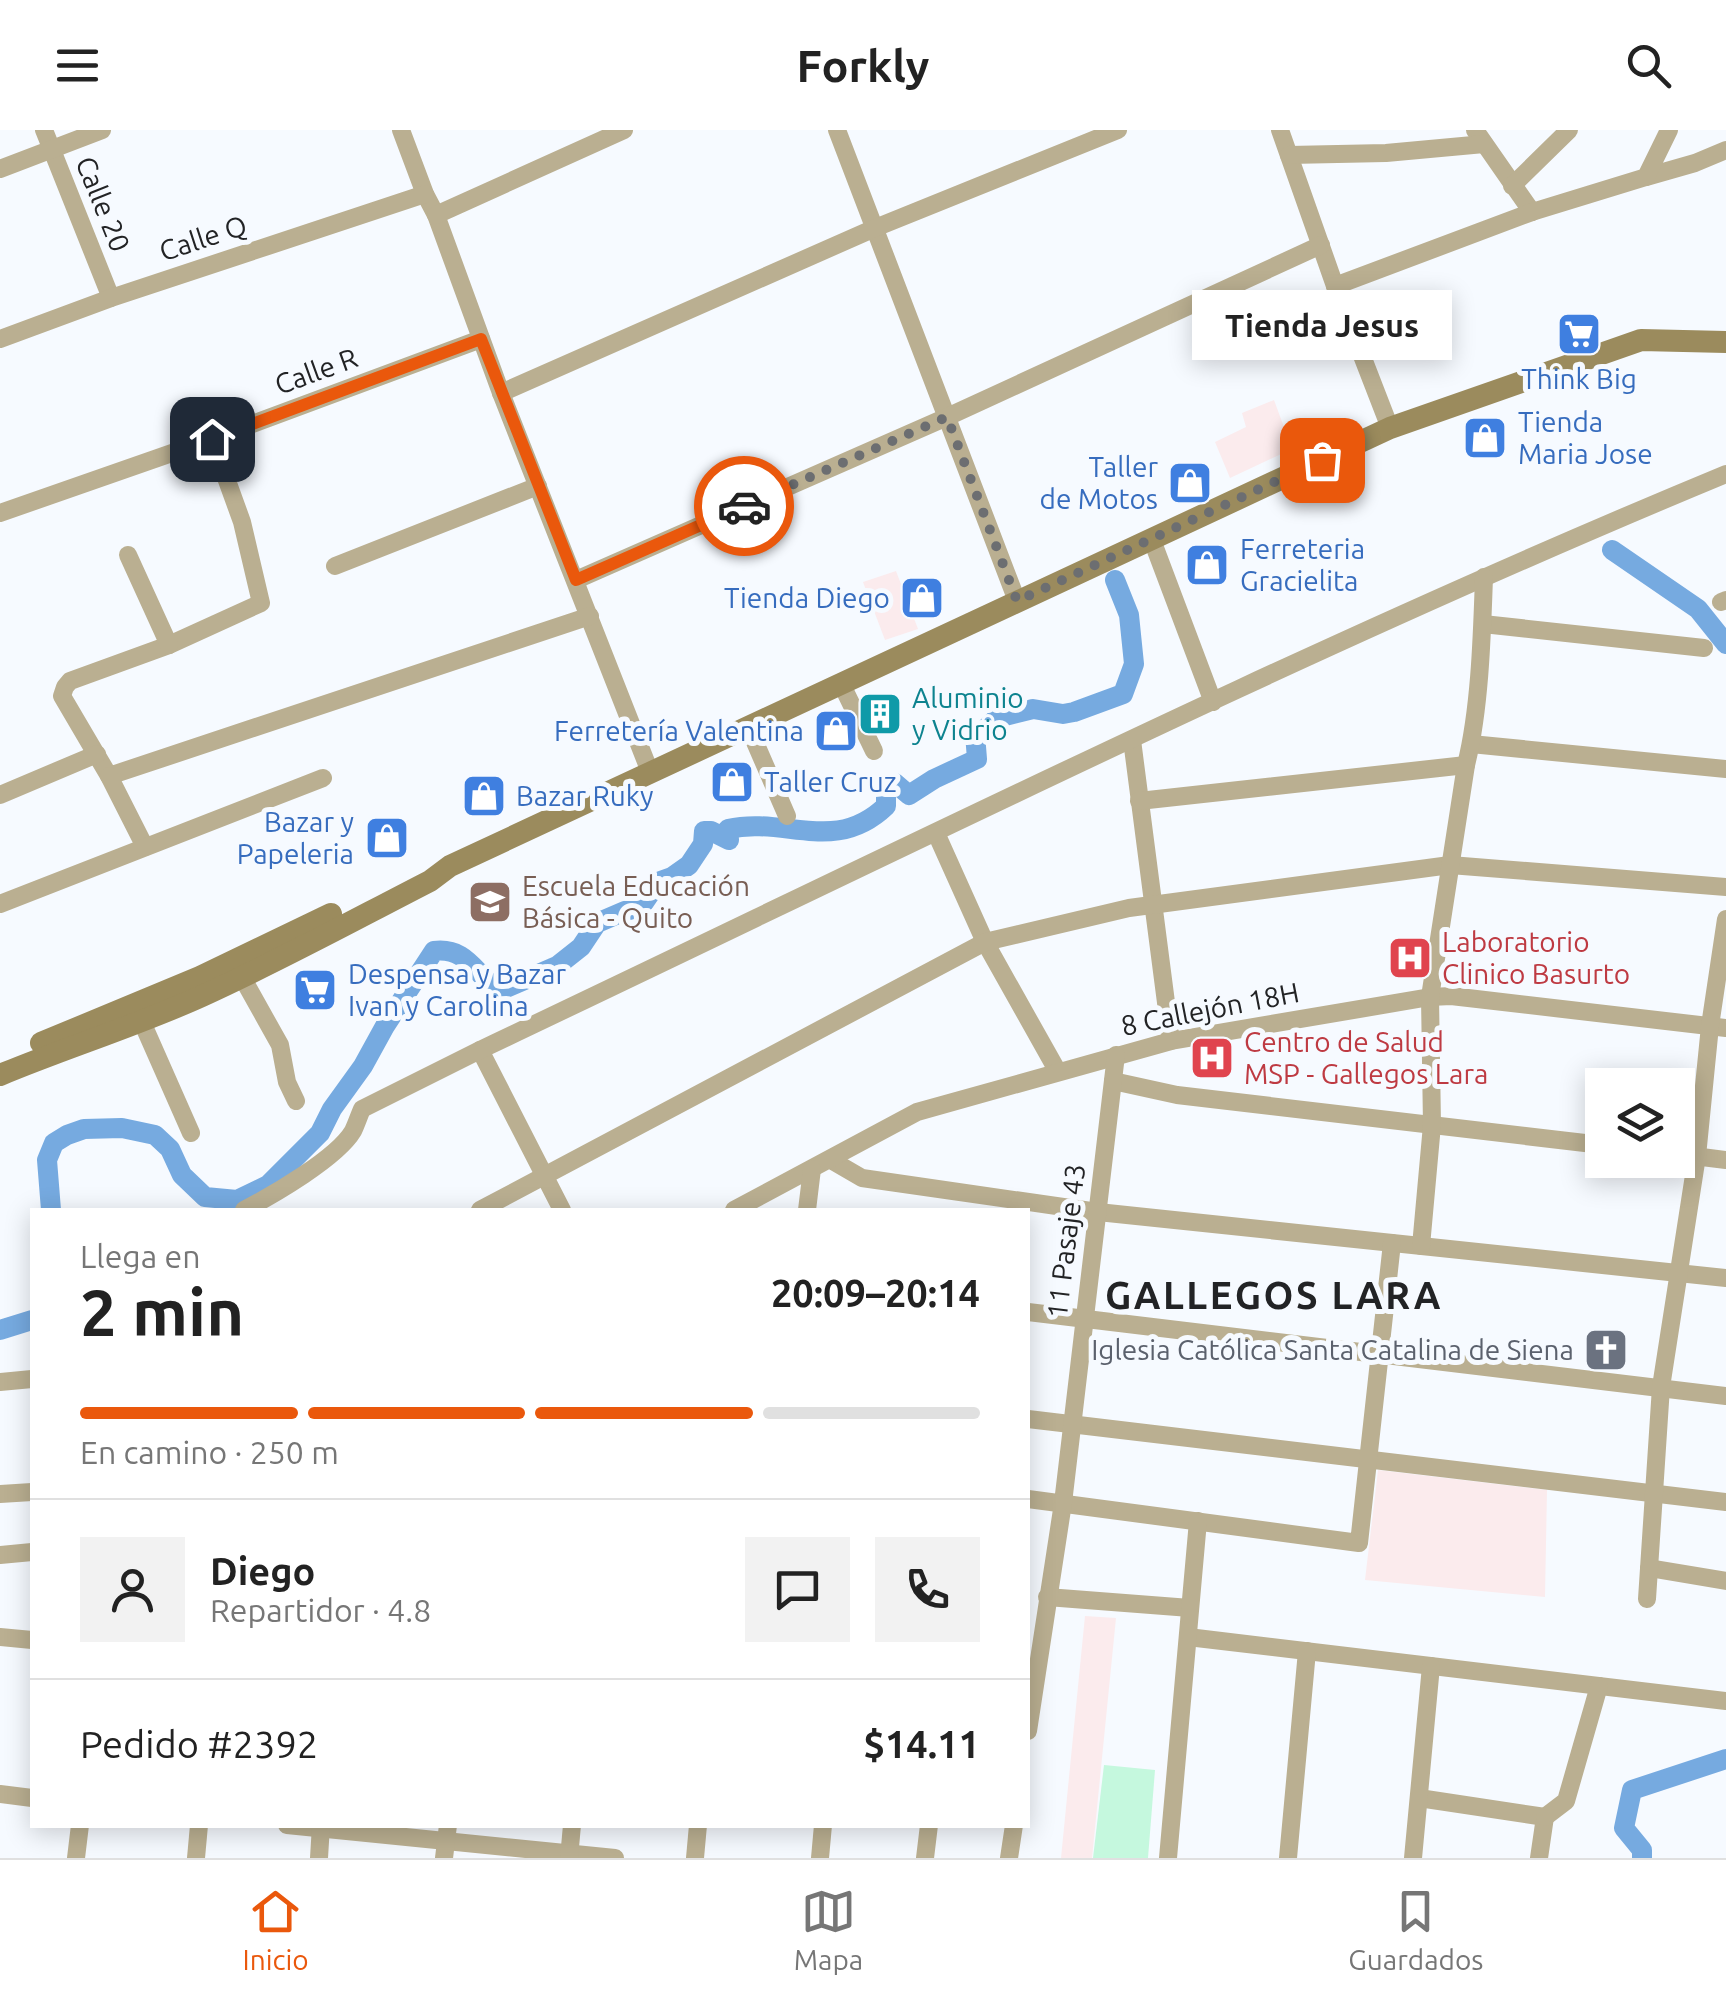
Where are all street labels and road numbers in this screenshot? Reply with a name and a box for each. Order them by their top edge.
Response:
street label: Calle 20 [70,152,137,256]
street label: Calle Q [155,209,250,266]
street label: Calle R [270,341,361,400]
street label: 8 Callejón 18H [1118,976,1302,1041]
street label: 11 Pasaje 43 [1041,1162,1090,1320]

